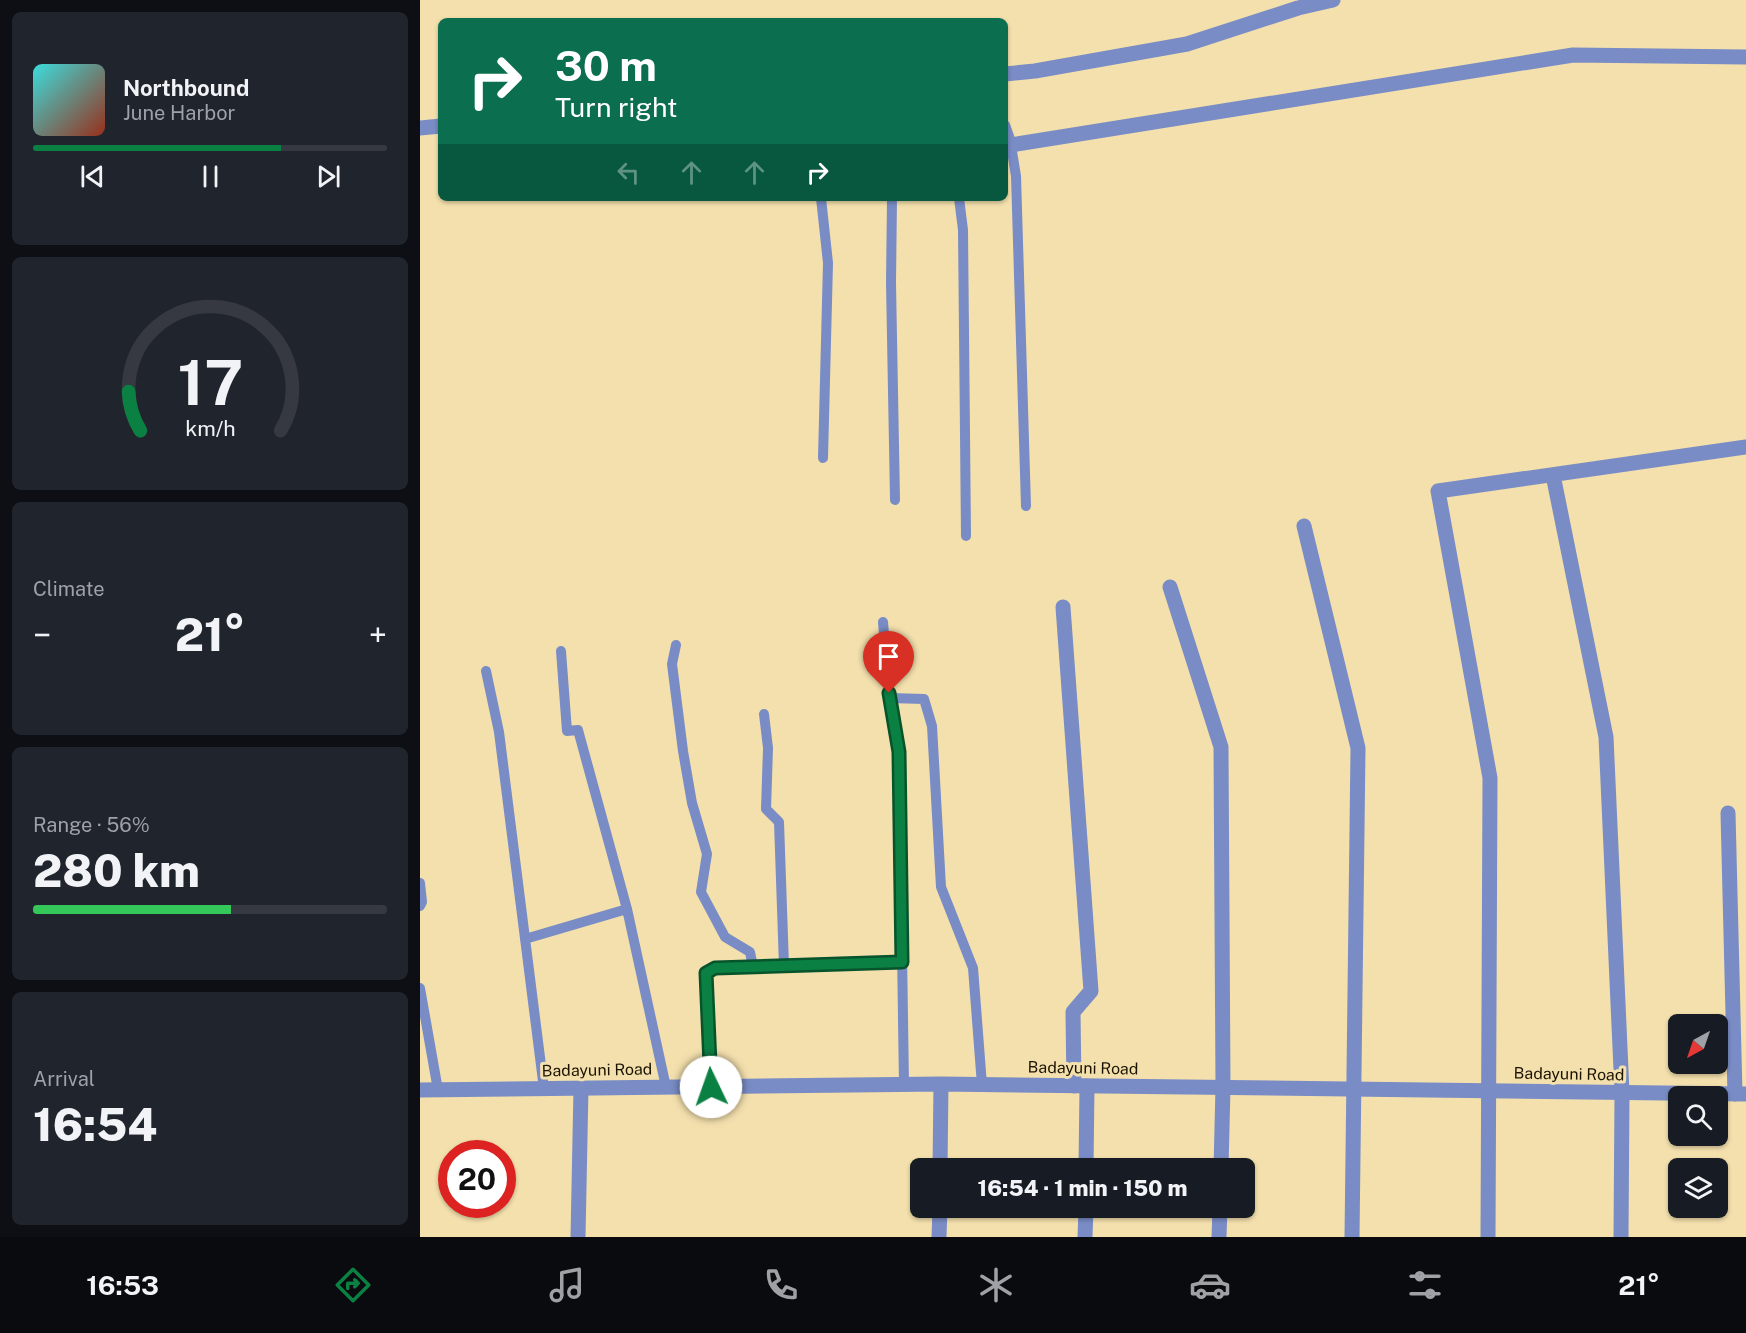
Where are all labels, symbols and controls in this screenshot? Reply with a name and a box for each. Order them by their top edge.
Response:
text: 30 m [555,41,657,90]
icon: right [456,42,534,120]
text: Northbound [123,75,249,101]
text: Turn right [555,91,678,123]
text: June Harbor [123,101,235,125]
icon: left [612,156,645,189]
icon: ahead [675,156,708,189]
icon: ahead [738,156,771,189]
icon: right [801,156,834,189]
icon: previous [76,160,109,193]
icon: pause [194,160,227,193]
icon: next [312,160,345,193]
text: 17 [177,346,243,419]
text: km/h [185,416,235,441]
text: Climate [33,577,105,601]
text: 21° [175,608,245,661]
text: − [33,616,51,654]
text: + [369,616,387,654]
pin [863,631,914,693]
icon: arrive [872,640,905,673]
text: Range · 56% [33,813,150,837]
text: 280 km [33,844,200,897]
north arrow [1668,1014,1728,1074]
map controls [1668,1014,1728,1218]
position arrow [679,1055,743,1119]
street label: Badayuni Road [1028,1058,1138,1078]
street label: Badayuni Road [542,1060,652,1080]
street label: Badayuni Road [1514,1064,1624,1084]
text: Arrival [33,1067,95,1091]
button: search [1668,1086,1728,1146]
text: 16:54 [33,1098,157,1151]
speed limit sign: 20 [438,1140,516,1218]
button: layers [1668,1158,1728,1218]
text: 16:54 · 1 min · 150 m [978,1175,1187,1201]
icon: directions [332,1264,374,1306]
icon: music [546,1264,588,1306]
icon: phone [760,1264,802,1306]
icon: climate [975,1264,1017,1306]
icon: car [1189,1264,1231,1306]
icon: filters [1404,1264,1446,1306]
text: 16:53 [86,1269,159,1301]
text: 21° [1618,1269,1660,1301]

